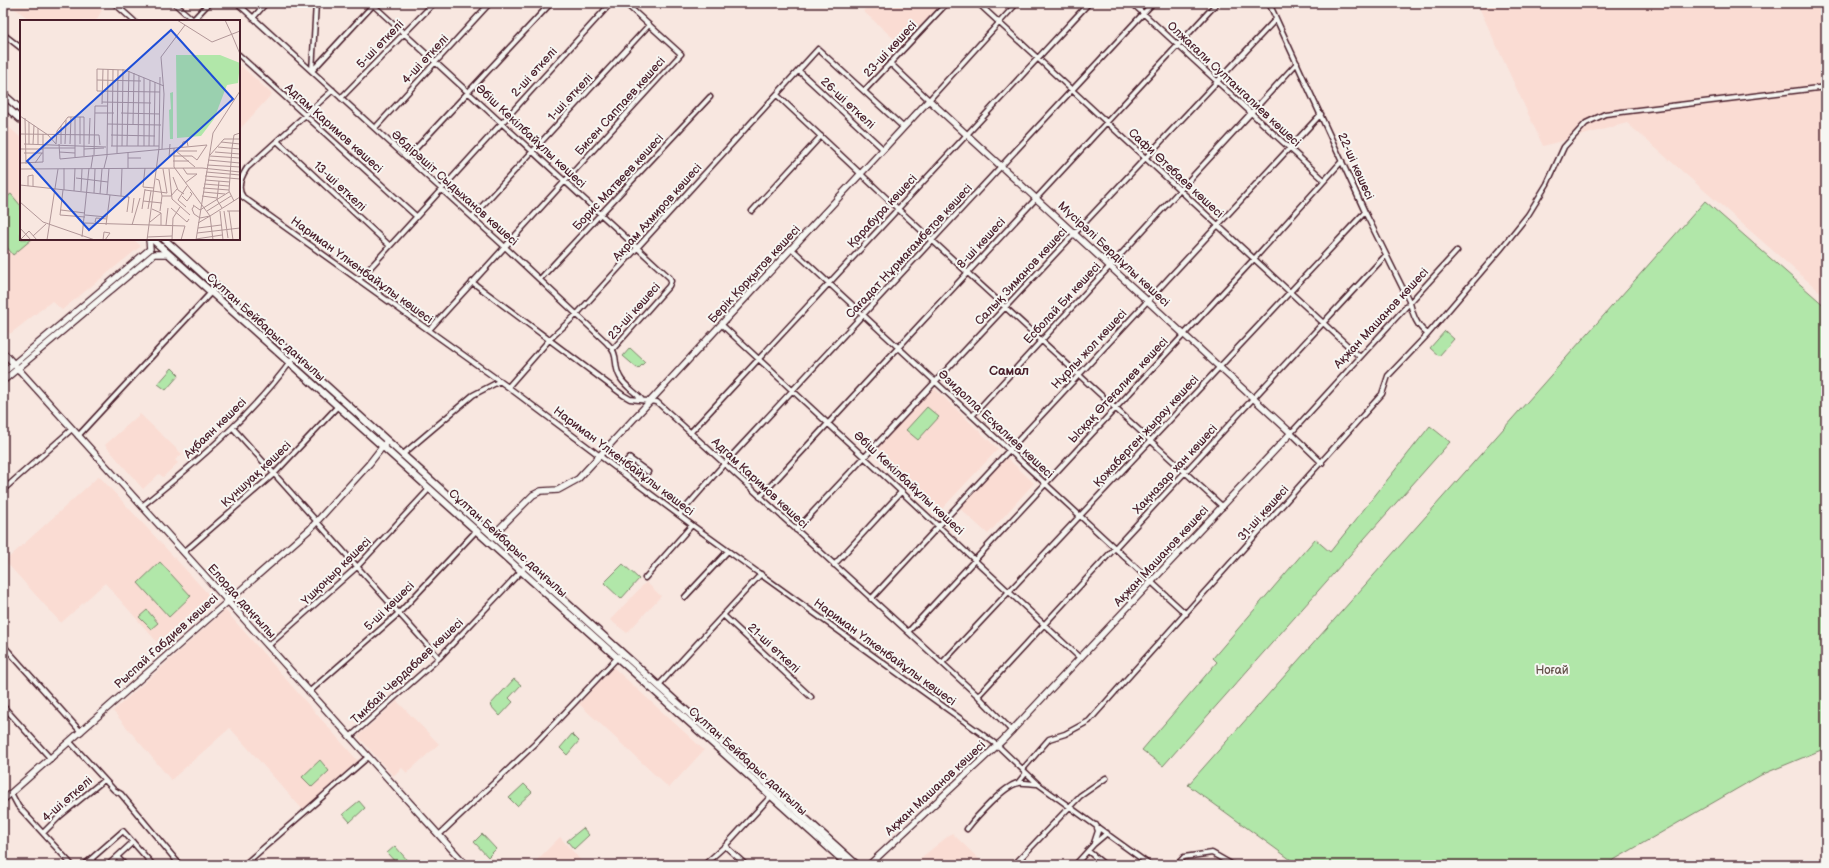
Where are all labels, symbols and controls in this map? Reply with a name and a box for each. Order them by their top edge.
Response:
street label: 5-ші өткелі [354,17,407,72]
street label: 23-шi көшесi [861,18,920,81]
street label: Олжағали Султангалиев көшесі [1164,18,1304,150]
inset map [20,20,240,240]
street label: 4-ші өткелі [399,32,452,87]
street label: 2-ші өткелі [508,44,561,100]
street label: Бисен Саппаев көшесі [572,54,669,159]
street label: 1-ші өткелі [545,71,596,124]
street label: 26-ші өткелі [817,74,878,132]
street label: Адгам Каримов көшесі [281,80,386,176]
street label: Әбіш Кекілбайұлы көшесі [472,81,589,192]
street label: Сафи Өтебаев көшесі [1125,125,1226,221]
street label: Әбдірәшіт Сыдыханов көшесі [388,127,521,249]
street label: 22-ші көшесі [1334,130,1377,202]
street label: Борис Матвеев көшесі [570,131,667,234]
street label: 13-ші өткелі [310,158,369,215]
street label: Акрам Ахмиров көшесі [609,160,705,265]
street label: Қарабура көшесі [844,171,920,251]
street label: Сағадат Нұрмағамбетов көшесі [843,181,976,322]
street label: Мүсірәлі Бердіұлы көшесі [1055,199,1173,310]
street label: Нариман Үлкенбайұлы көшесі [288,214,436,327]
street label: 8-шi көшесi [954,215,1009,272]
street label: Берік Қорқытов көшесі [705,222,804,326]
street label: Салық Зиманов көшесі [972,224,1071,329]
street label: Есболай Би көшесі [1021,259,1104,347]
street label: Ақжан Машанов көшесі [1330,265,1432,373]
street label: Сұлтан Бейбарыс даңғылы [203,270,328,385]
street label: 23-шi көшесi [605,280,664,343]
street label: Нұрлы жол көшесі [1049,306,1130,392]
street label: Ысқақ Өтеғалиев көшесі [1065,334,1171,446]
district label: Самал [989,363,1029,379]
street label: Әзидолла Есқалиев көшесі [935,367,1057,482]
street label: Қожаберген жырау көшесі [1091,372,1202,490]
street label: Ақбаян көшесі [180,395,250,463]
street label: Нариман Үлкенбайұлы көшесі [550,404,697,519]
street label: Хақназар хан көшесі [1130,421,1221,517]
street label: Әбіш Кекілбайұлы көшесі [850,428,967,539]
street label: Адгам Каримов көшесі [707,434,811,532]
street label: Күншуақ көшесі [218,438,295,511]
street label: 31-ші көшесі [1235,482,1292,544]
street label: Сұлтан Бейбарыс даңғылы [445,486,570,601]
street label: Ақжан Машанов көшесі [1110,503,1212,611]
street label: Үшқоңыр көшесі [298,534,374,609]
street label: Елорда даңғылы [204,561,279,642]
street label: 5-ші көшесі [361,579,418,634]
street label: Рыспай Ғабдиев көшесі [111,591,221,692]
street label: Нариман Үлкенбайұлы көшесі [811,596,959,709]
street label: Тмкбай Чердабаев көшесі [348,615,467,727]
street label: 21-ші өткелі [744,620,803,676]
park label: Ноғай [1535,663,1569,678]
street label: Сұлтан Бейбарыс даңғылы [685,704,810,819]
street label: Ақжан Машанов көшесі [881,738,989,840]
street label: 4-ші өткелі [39,773,96,825]

